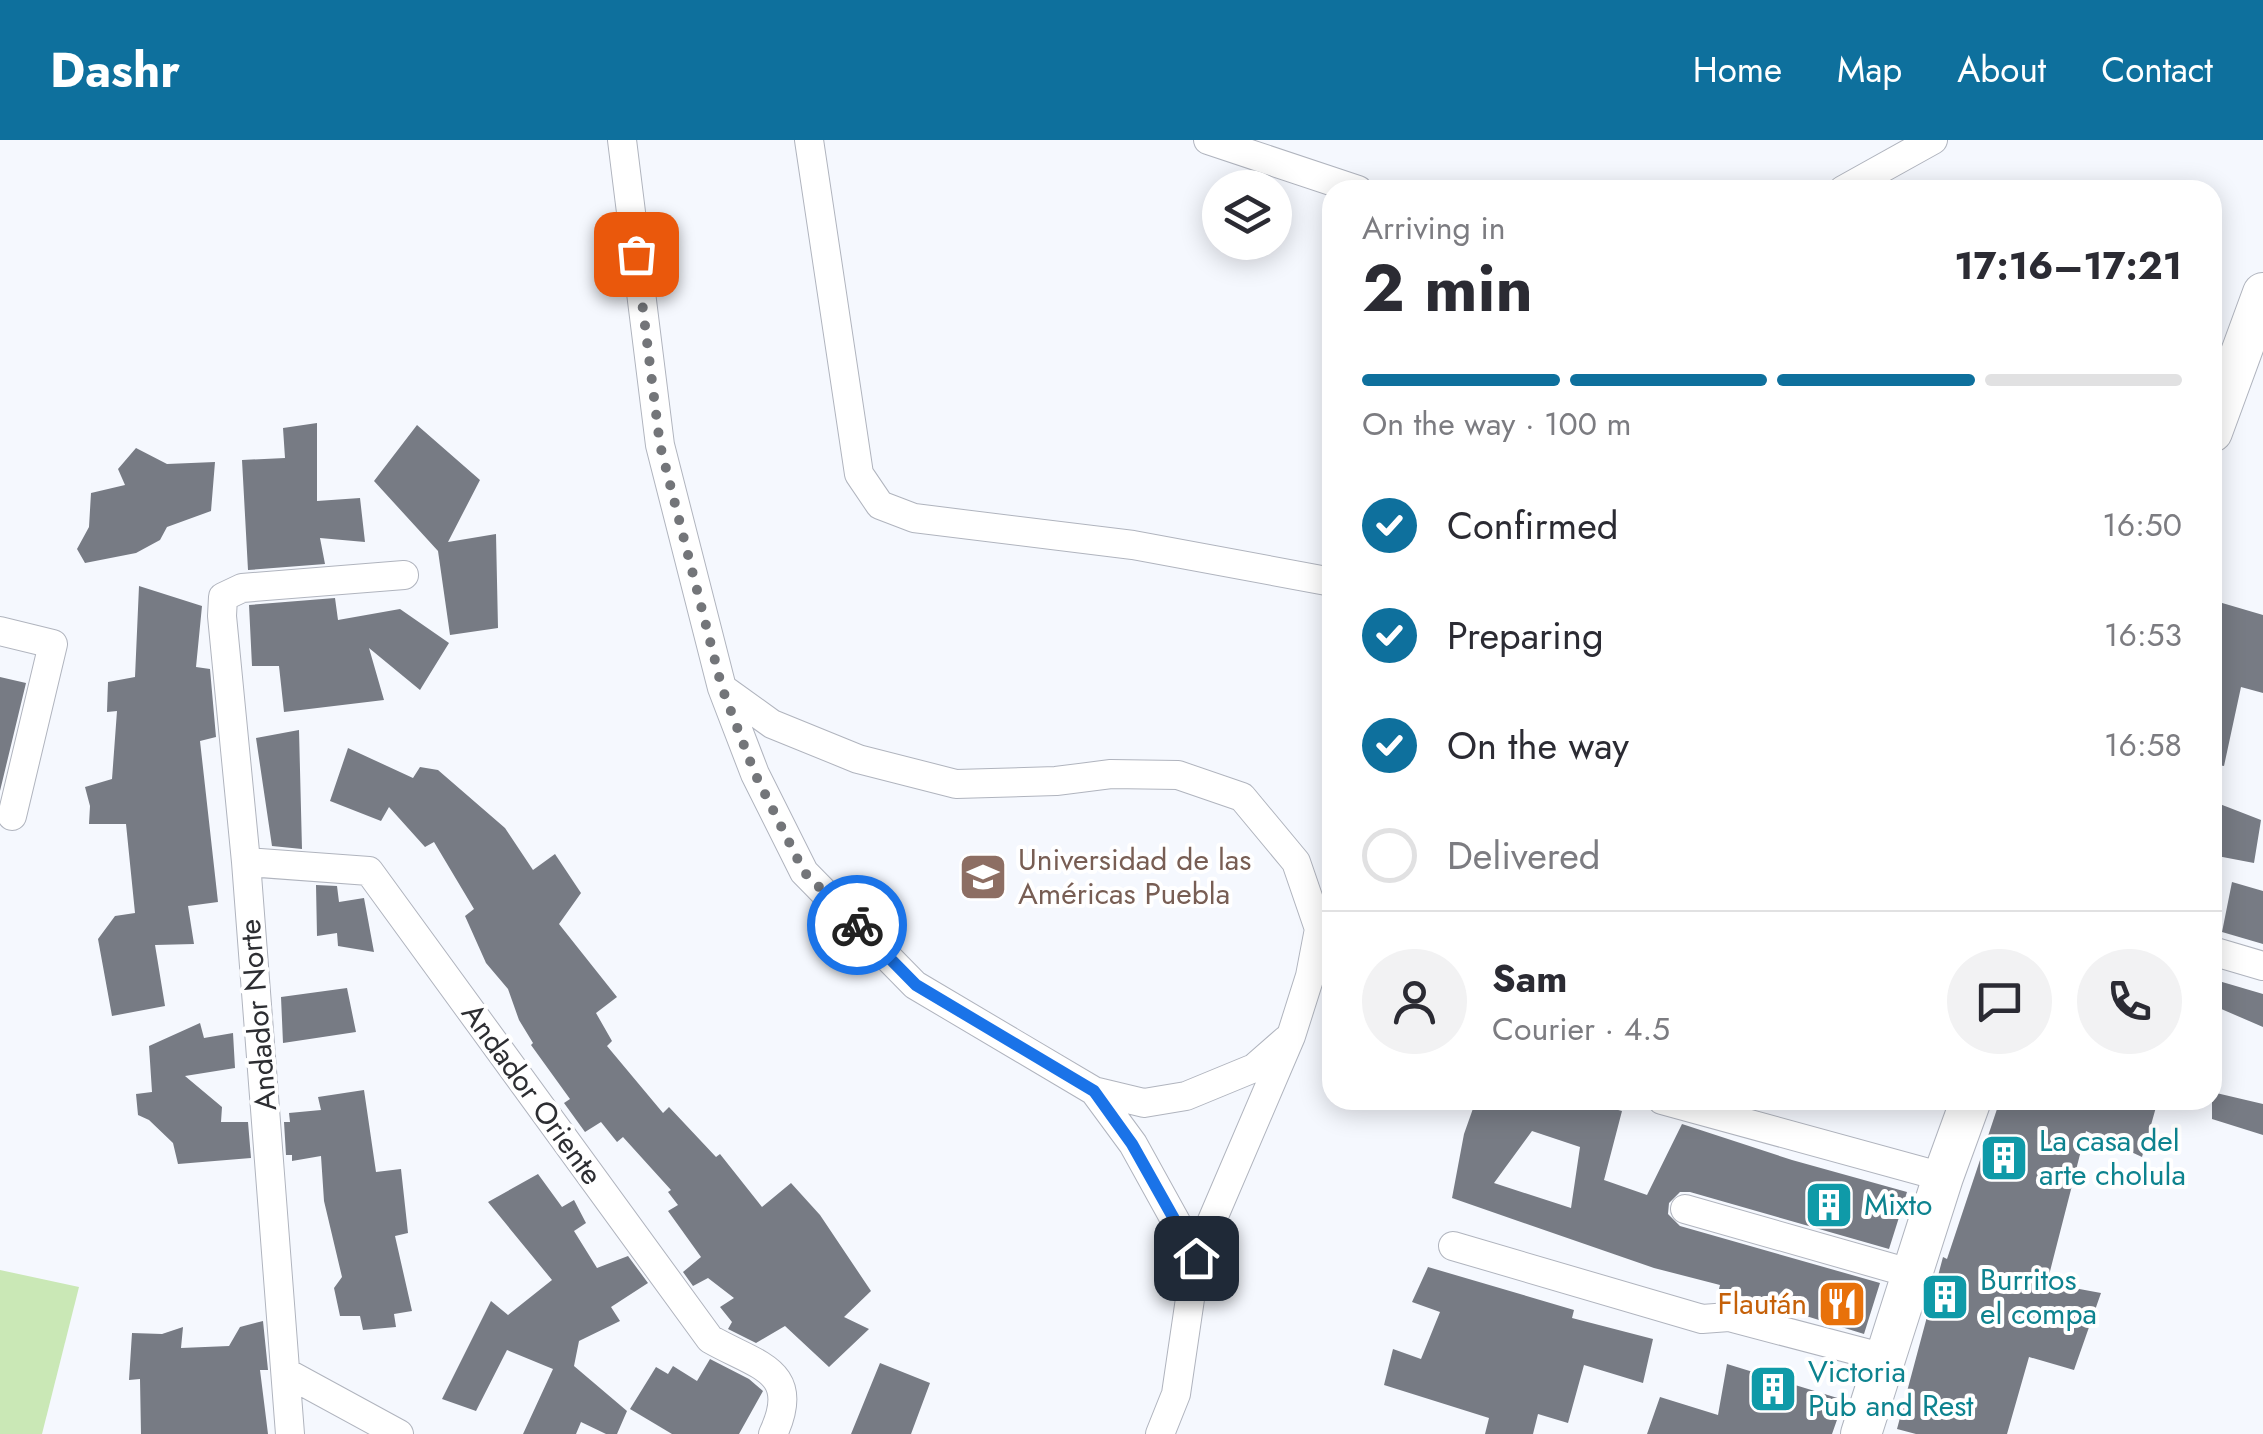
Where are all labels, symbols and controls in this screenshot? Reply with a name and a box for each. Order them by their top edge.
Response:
text: Dashr [50,36,180,105]
text: Home [1693,45,1782,95]
text: Map [1837,45,1902,95]
text: About [1957,45,2046,95]
text: Contact [2101,45,2213,95]
map controls [1202,170,1292,260]
button: layers [1202,170,1292,260]
text: Arriving in [1362,205,1506,251]
pin [594,212,679,297]
icon: bag [609,227,664,282]
text: 17:16–17:21 [1954,238,2182,293]
text: 2 min [1362,241,1533,335]
text: On the way · 100 m [1362,401,1631,447]
icon: check [1362,498,1417,553]
text: Confirmed [1447,498,1618,553]
text: 16:50 [2102,502,2182,548]
icon: check [1362,608,1417,663]
text: Preparing [1447,608,1604,663]
text: 16:53 [2104,612,2182,658]
icon: check [1362,718,1417,773]
text: On the way [1447,718,1629,773]
text: 16:58 [2104,722,2182,768]
text: Delivered [1447,828,1600,883]
place label: Universidad de las Américas Puebla [1018,838,1251,915]
school or university icon: Universidad de las Américas Puebla [957,851,1009,903]
courier [807,875,907,975]
icon: bike [830,898,885,953]
street label: Andador Norte [228,917,287,1113]
button: person [1362,949,1467,1054]
button: chat [1947,949,2052,1054]
button: phone [2077,949,2182,1054]
text: Sam [1492,951,1567,1006]
street label: Andador Oriente [452,994,613,1194]
text: Courier · 4.5 [1492,1006,1670,1052]
place label: La casa del arte cholula [2039,1119,2186,1196]
building icon: La casa del arte cholula [1978,1132,2030,1184]
building icon: Mixto [1803,1179,1855,1231]
place label: Mixto [1864,1183,1932,1226]
pin [1154,1216,1239,1301]
icon: home [1169,1231,1224,1286]
place label: Burritos el compa [1980,1258,2097,1335]
building icon: Burritos el compa [1919,1271,1971,1323]
restaurant icon: Flaután [1816,1278,1868,1330]
place label: Flaután [1717,1282,1807,1325]
place label: Victoria Pub and Rest [1808,1350,1974,1427]
building icon: Victoria Pub and Rest [1747,1363,1799,1415]

